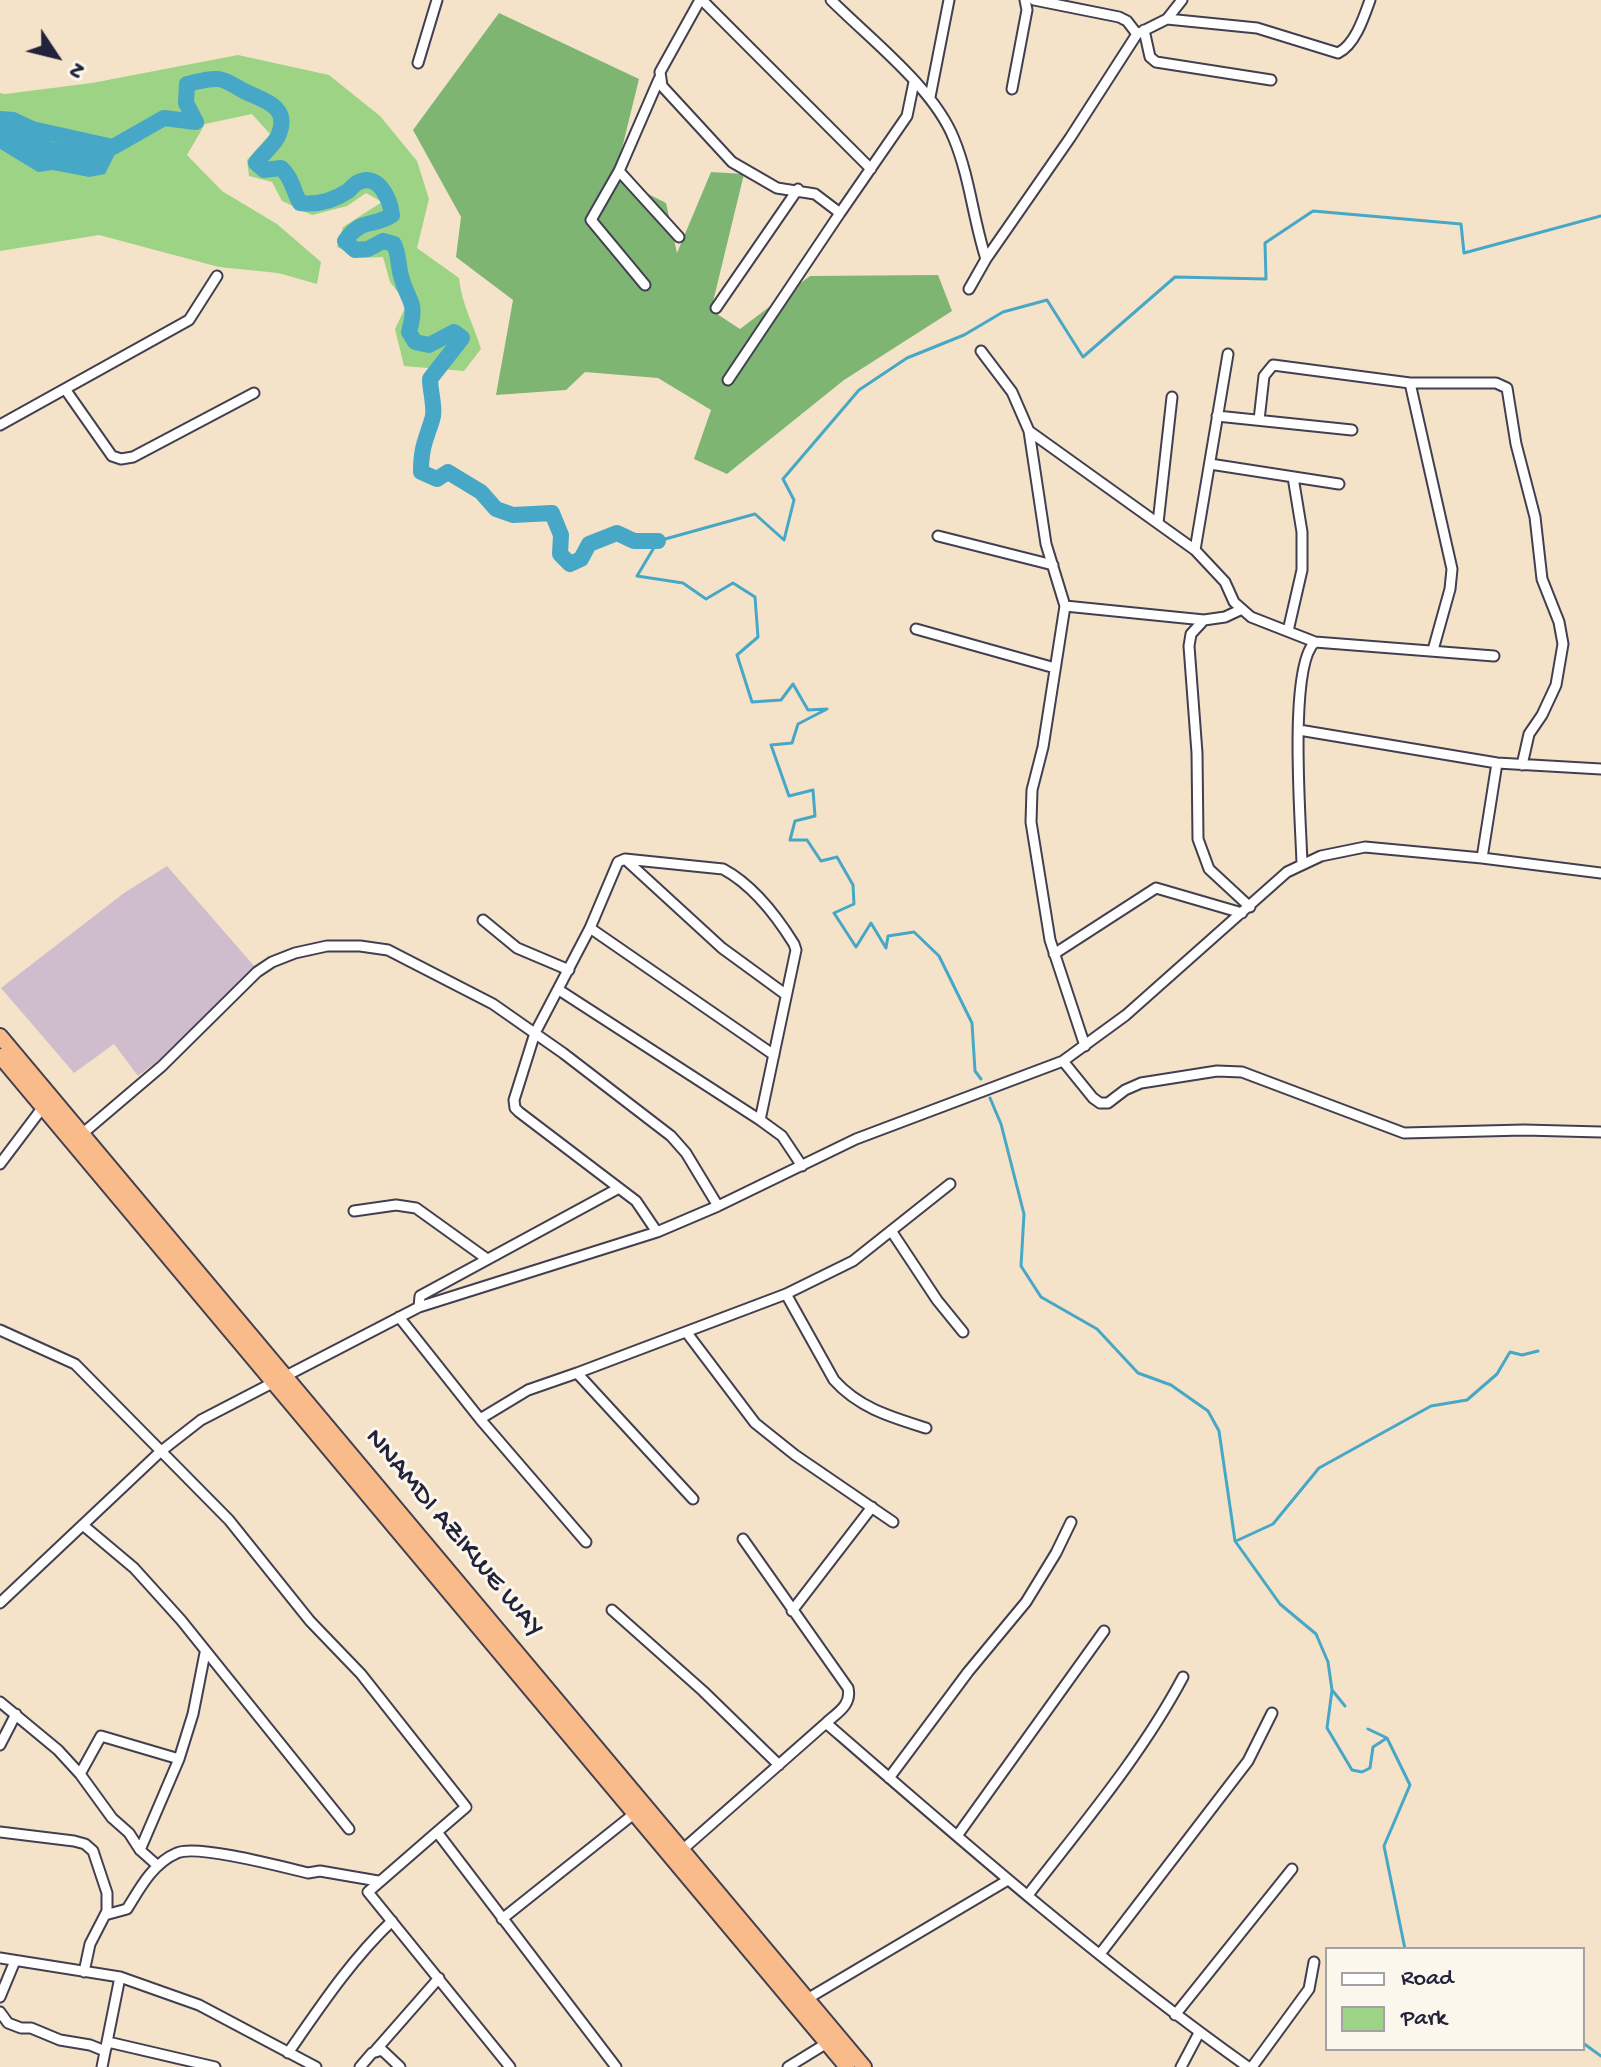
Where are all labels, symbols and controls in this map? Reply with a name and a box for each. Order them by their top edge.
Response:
north arrow [16,16,96,96]
text: N [61,56,90,83]
street label: NNAMDI AZIKWE WAY [356,1423,550,1645]
legend [1325,1947,1585,2051]
text: Road [1401,1965,1453,1994]
text: Park [1401,2005,1447,2034]

